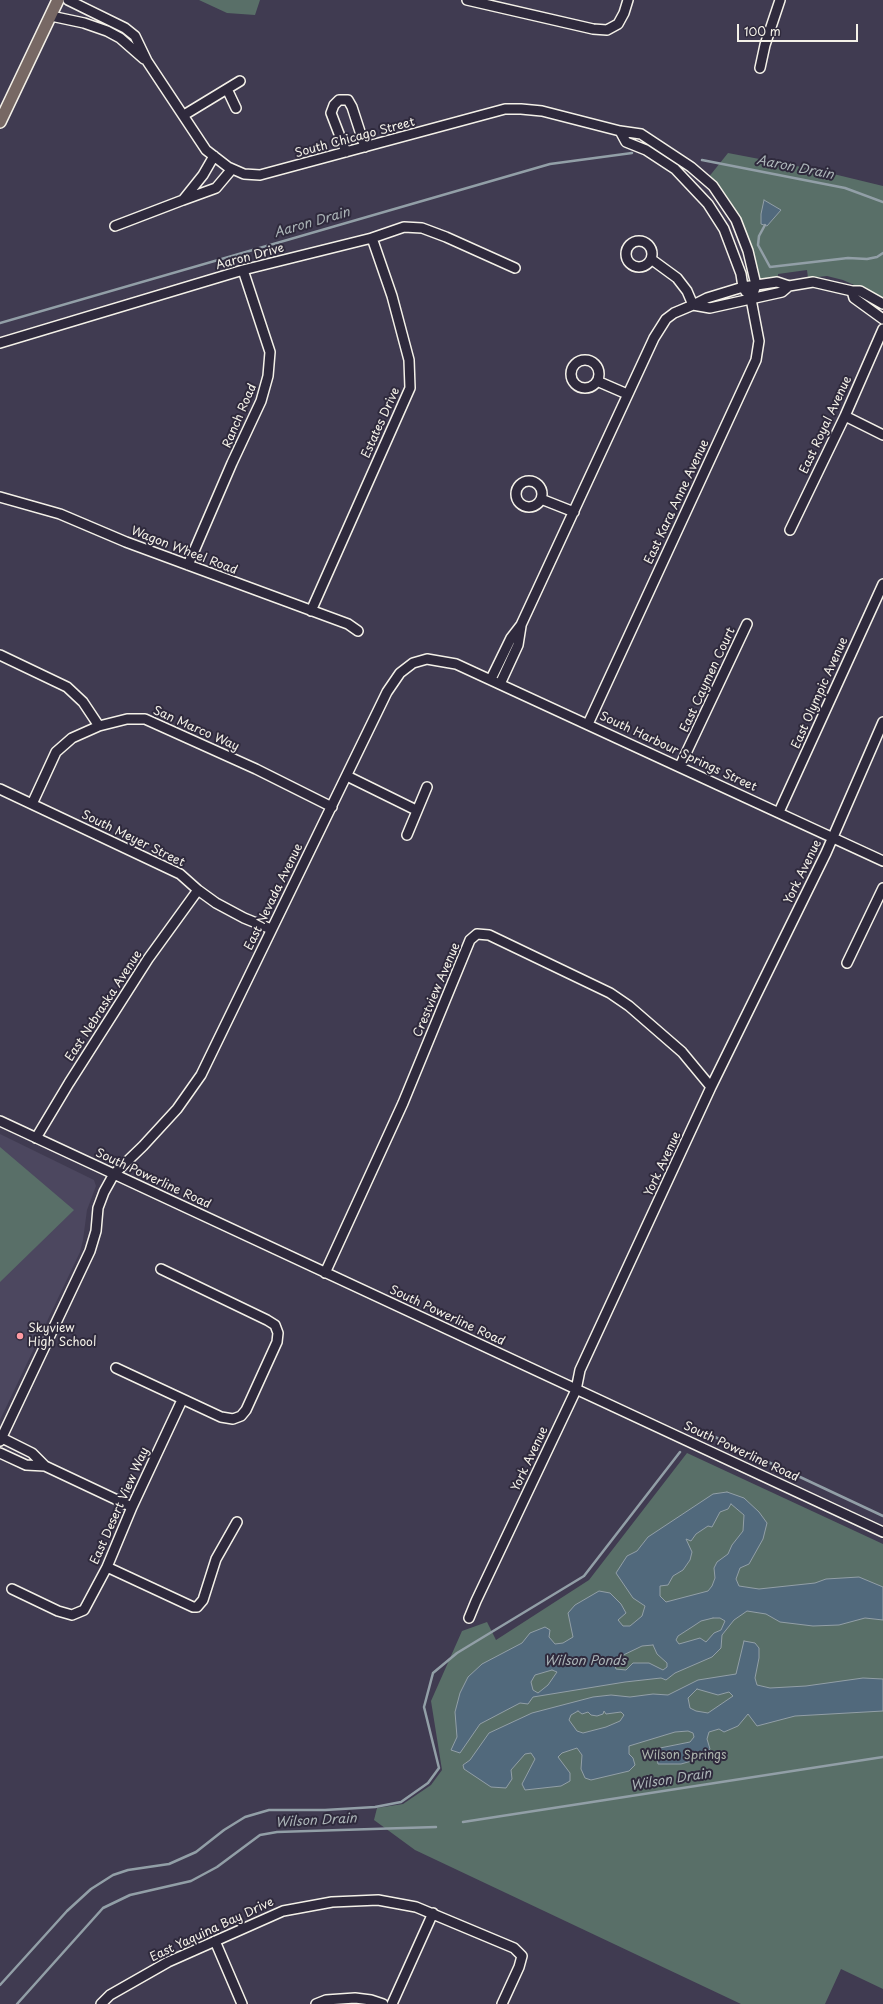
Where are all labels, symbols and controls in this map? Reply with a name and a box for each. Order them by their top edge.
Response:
scale bar [739,16,860,42]
text: 100 m [744,22,781,40]
street label: South Chicago Street [294,115,416,161]
water label: Aaron Drain [755,153,835,183]
water label: Aaron Drain [272,205,352,241]
street label: Aaron Drive [214,241,286,273]
street label: East Royal Avenue [797,374,855,476]
street label: Ranch Road [220,382,260,450]
street label: Estates Drive [359,385,403,461]
street label: East Kara Anne Avenue [642,437,712,567]
street label: Wagon Wheel Road [129,524,239,578]
street label: East Caymen Court [677,625,739,735]
street label: East Olympic Avenue [789,635,851,751]
street label: San Marco Way [151,704,241,754]
street label: South Harbour Springs Street [597,709,759,795]
street label: South Meyer Street [79,808,187,870]
street label: York Avenue [781,837,825,907]
street label: East Nevada Avenue [242,841,306,953]
street label: Crestview Avenue [411,941,463,1039]
street label: East Nebraska Avenue [63,948,145,1064]
street label: York Avenue [642,1129,684,1199]
street label: South Powerline Road [93,1146,213,1212]
street label: South Powerline Road [387,1283,507,1349]
place label: Skyview High School [28,1322,96,1350]
marker: Skyview High School [15,1331,25,1341]
street label: South Powerline Road [681,1419,801,1485]
street label: York Avenue [509,1424,551,1494]
street label: East Desert View Way [88,1445,152,1567]
water label: Wilson Ponds [544,1653,626,1669]
park label: Wilson Springs [642,1749,726,1763]
water label: Wilson Drain [630,1766,712,1794]
water label: Wilson Drain [275,1811,357,1831]
street label: East Yaquina Bay Drive [148,1895,276,1965]

